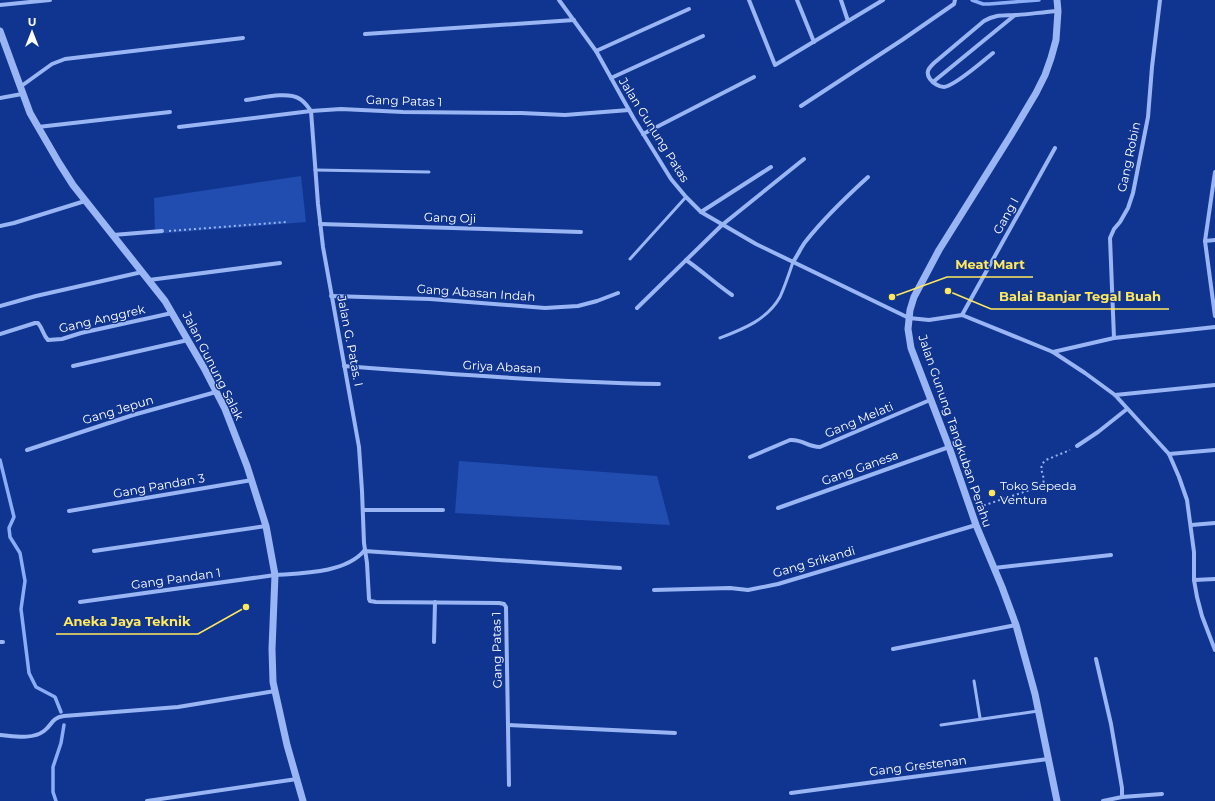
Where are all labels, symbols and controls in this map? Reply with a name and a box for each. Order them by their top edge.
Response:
north arrow [12,12,52,52]
text: U [28,15,36,29]
street label: Jalan Gunung Patas [616,74,693,185]
street label: Gang Patas 1 [366,92,442,109]
street label: Gang Robin [1114,120,1143,193]
street label: Gang I [989,195,1022,237]
street label: Gang Oji [424,209,476,226]
callout: Meat Mart [947,252,1033,277]
text: Meat Mart [955,256,1025,272]
street label: Gang Abasan Indah [416,281,536,304]
callout: Balai Banjar Tegal Buah [991,284,1169,309]
text: Balai Banjar Tegal Buah [999,288,1161,304]
street label: Jalan G. Patas. I [334,293,367,388]
street label: Gang Anggrek [57,301,147,336]
street label: Jalan Gunung Salak [179,308,248,423]
street label: Jalan Gunung Tangkuban Perahu [915,332,996,529]
street label: Griya Abasan [462,357,542,376]
street label: Gang Jepun [81,392,155,427]
street label: Gang Melati [822,398,895,441]
street label: Gang Ganesa [819,447,900,488]
street label: Gang Pandan 3 [112,470,206,501]
place label: Toko Sepeda Ventura [1000,478,1077,507]
marker: Toko Sepeda Ventura [987,488,997,498]
street label: Gang Srikandi [771,543,857,580]
street label: Gang Pandan 1 [130,565,222,592]
callout: Aneka Jaya Teknik [56,609,198,634]
street label: Gang Patas 1 [488,612,505,688]
text: Aneka Jaya Teknik [63,613,191,629]
street label: Gang Grestenan [868,752,968,779]

